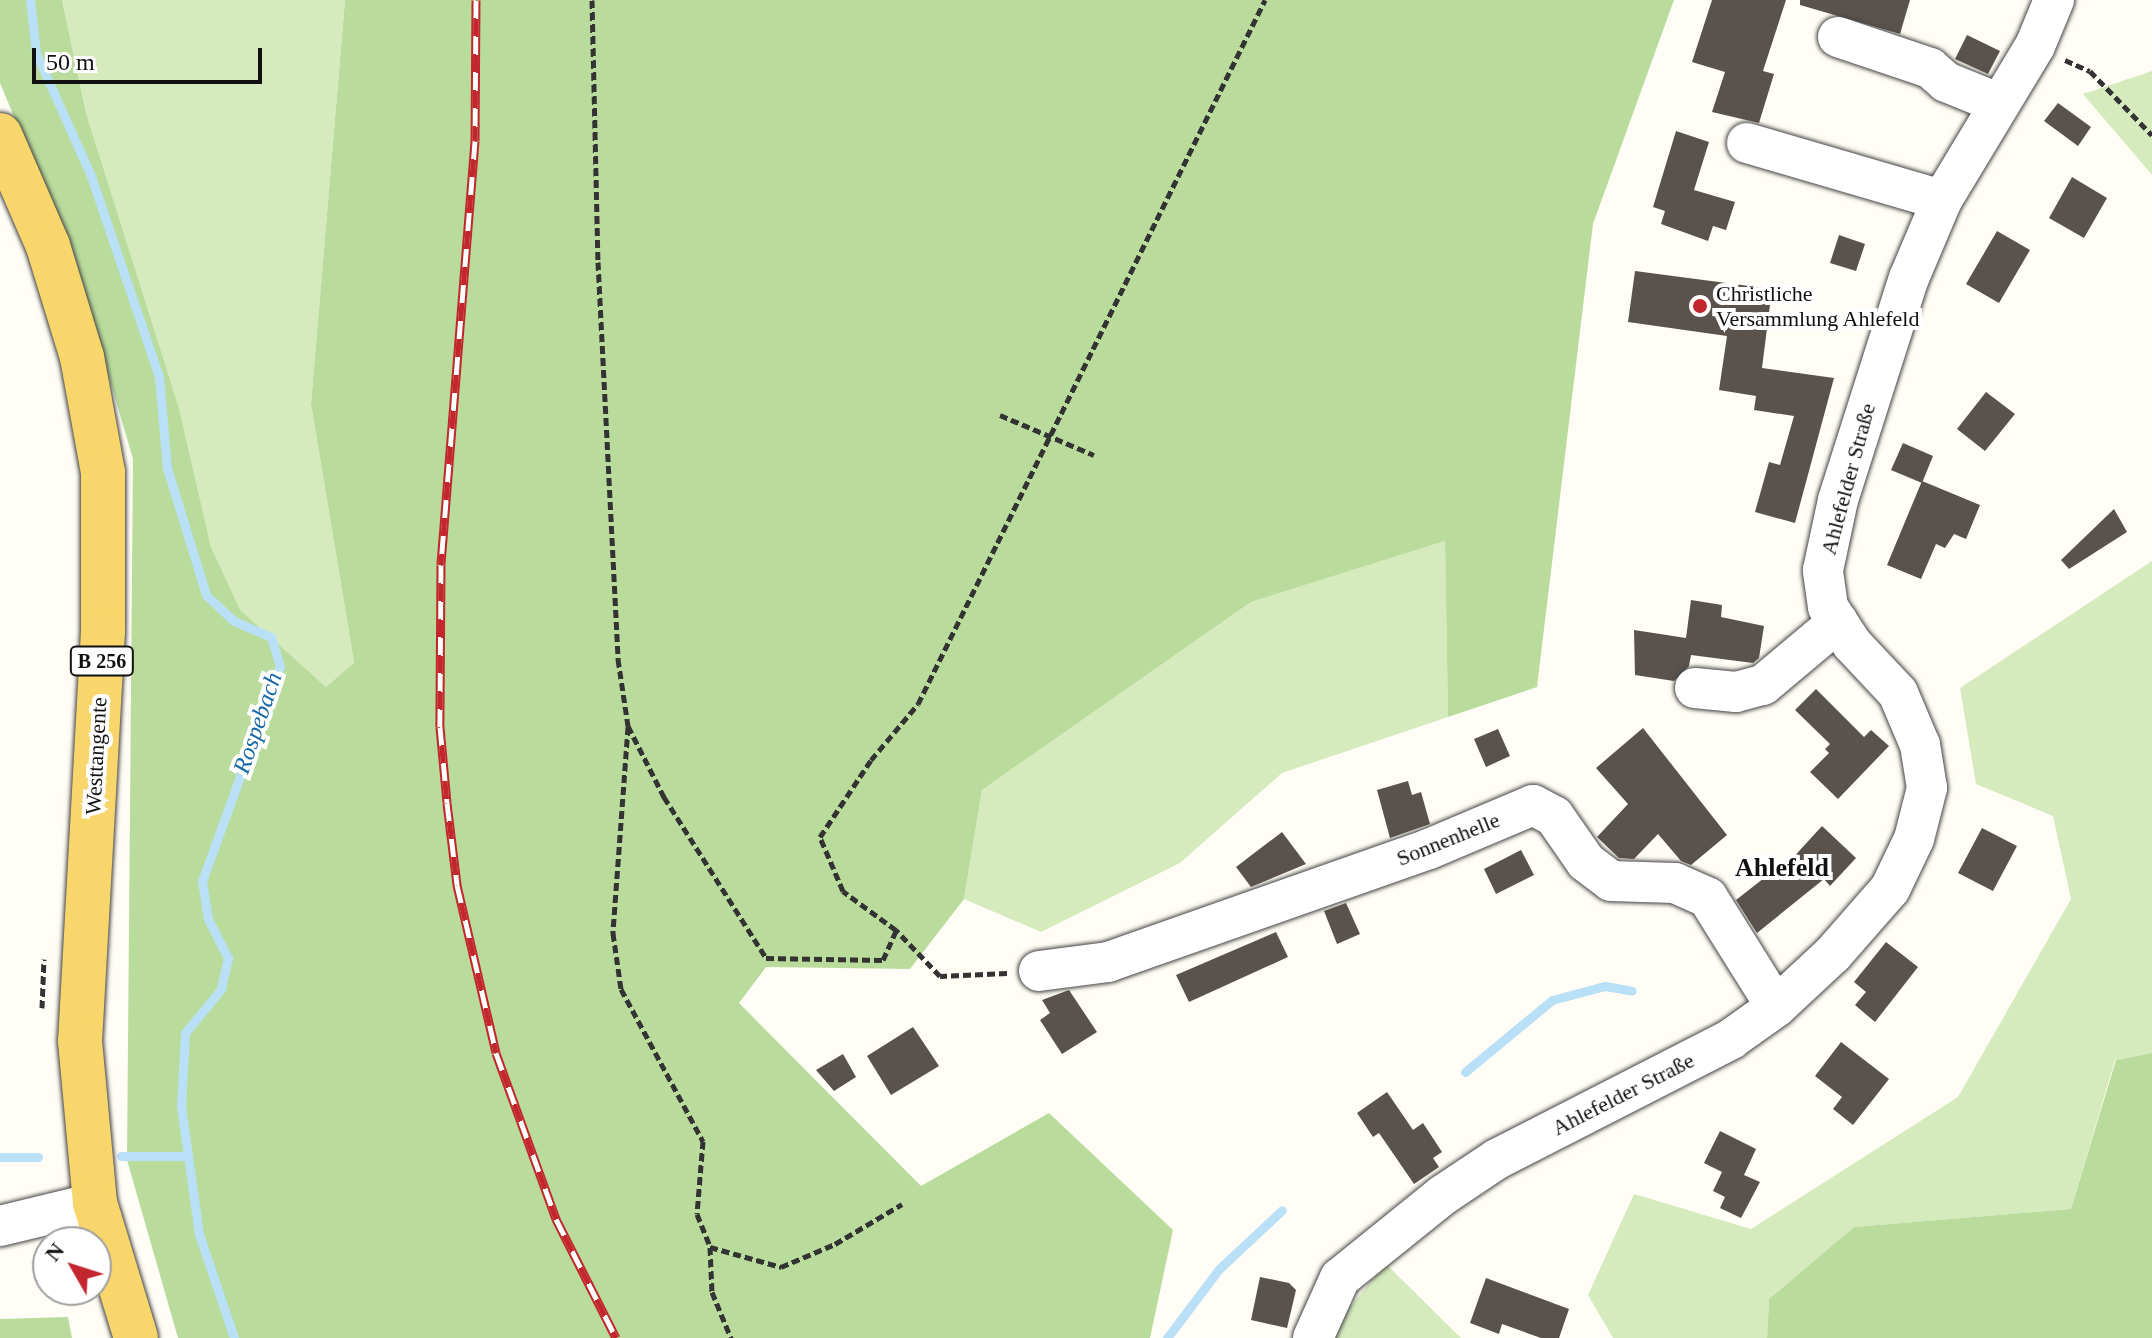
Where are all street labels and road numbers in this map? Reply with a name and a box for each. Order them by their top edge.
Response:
street label: Ahlefelder Straße [1815,400,1881,558]
road number: B 256 [68,645,136,677]
street label: Westtangente [80,696,112,816]
street label: Sonnenhelle [1393,806,1503,872]
street label: Ahlefelder Straße [1548,1047,1698,1141]

